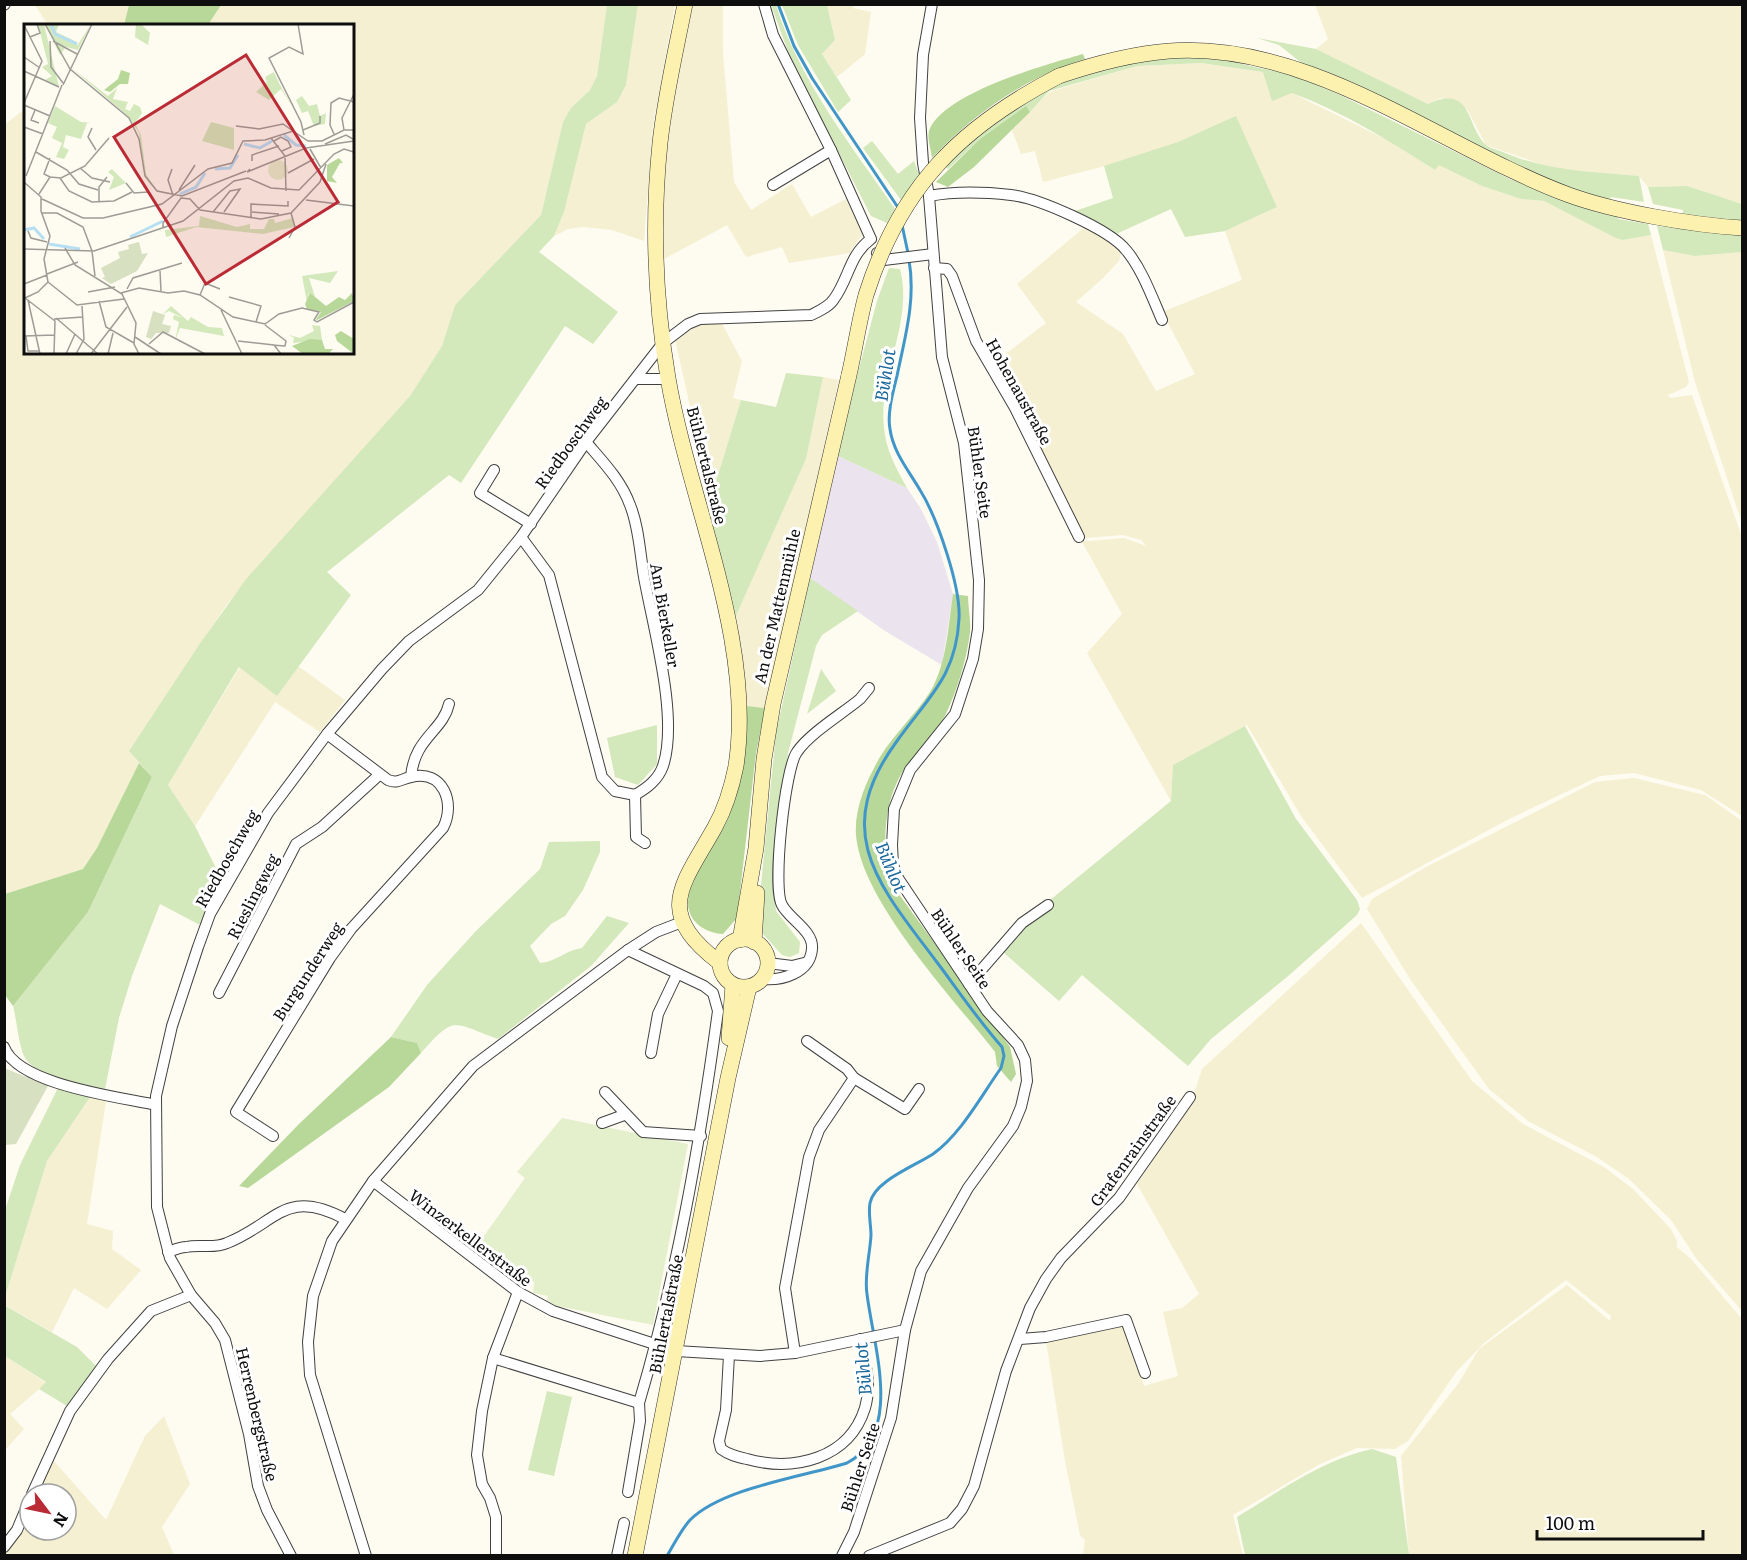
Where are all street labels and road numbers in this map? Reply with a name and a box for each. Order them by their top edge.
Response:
street label: Hohenaustraße [981,333,1059,449]
street label: Riedboschweg [528,391,612,493]
street label: Bühlertalstraße [682,403,734,527]
street label: Bühler Seite [963,424,999,520]
street label: An der Mattenmühle [746,526,806,686]
street label: Am Bierkeller [645,561,687,669]
street label: Riedboschweg [188,804,264,912]
street label: Rieslingweg [220,849,284,943]
street label: Bühler Seite [926,903,998,993]
street label: Burgunderweg [266,917,348,1025]
street label: Grafenrainstraße [1083,1089,1181,1211]
street label: Winzerkellerstraße [404,1183,538,1291]
street label: Bühlertalstraße [642,1252,688,1376]
street label: Herrenbergstraße [231,1344,285,1484]
street label: Bühler Seite [833,1419,885,1515]

